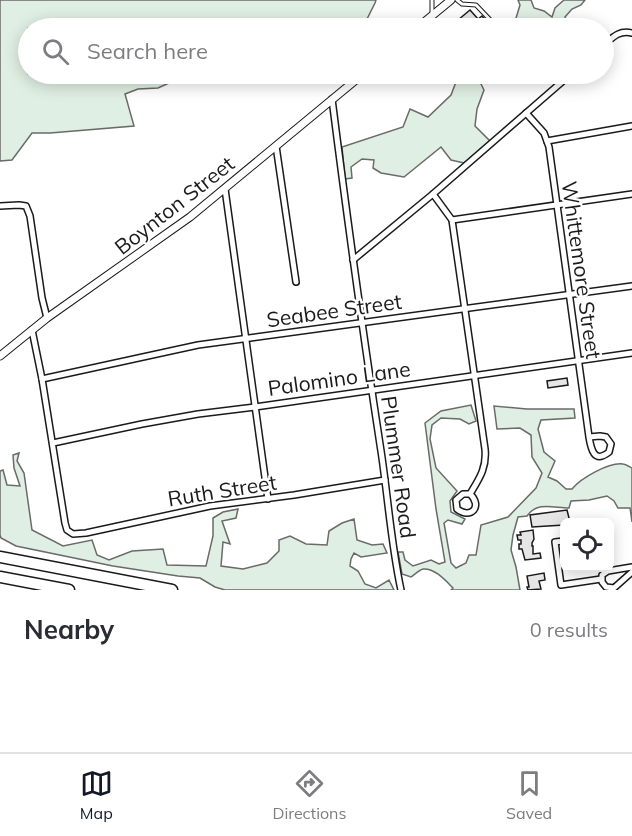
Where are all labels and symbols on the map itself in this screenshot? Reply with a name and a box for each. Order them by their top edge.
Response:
street label: Boynton Street [109,150,239,260]
street label: Whittemore Street [557,179,607,361]
street label: Seabee Street [265,288,403,332]
street label: Palomino Lane [266,355,412,401]
street label: Plummer Road [376,394,422,540]
street label: Ruth Street [166,469,278,511]

